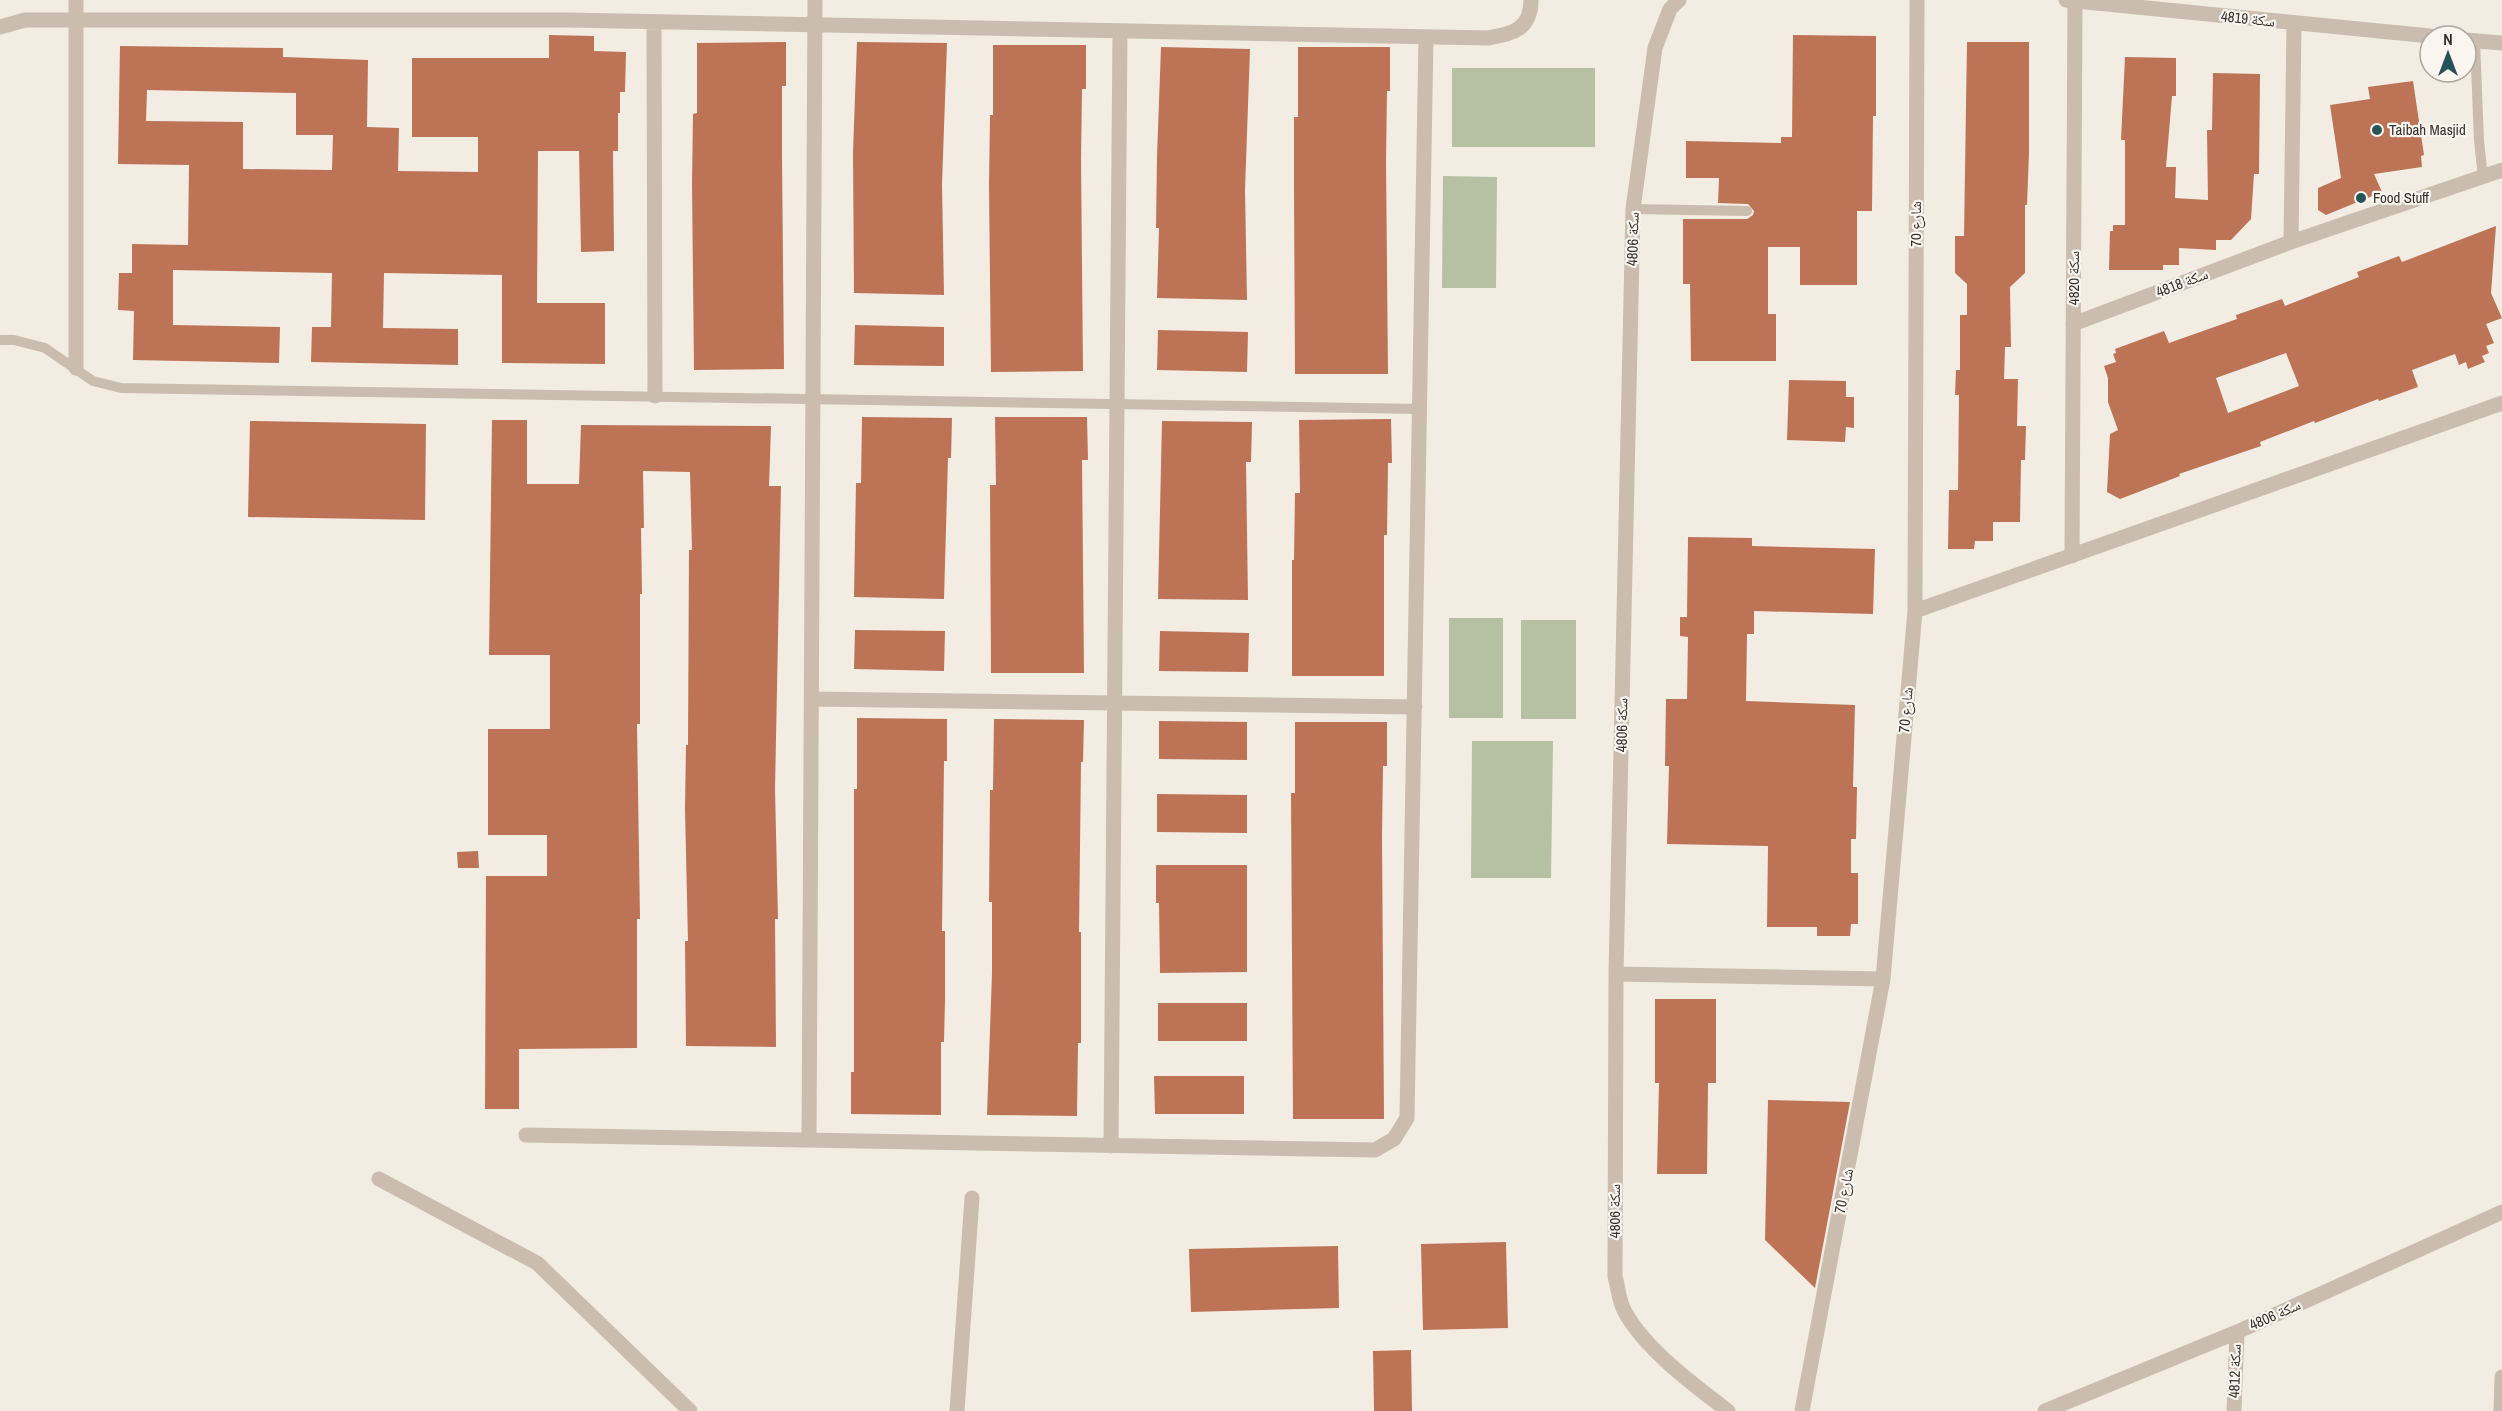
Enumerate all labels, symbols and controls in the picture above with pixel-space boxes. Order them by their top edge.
street label: سكة 4819 [2220,5,2276,32]
north arrow [2418,24,2478,84]
text: N [2443,28,2453,50]
place label: Taibah Masjid [2389,119,2466,140]
marker: Taibah Masjid [2370,123,2384,137]
place label: Food Stuff [2373,187,2429,208]
marker: Food Stuff [2354,191,2368,205]
street label: شارع 70 [1905,201,1926,247]
street label: سكة 4806 [1621,211,1644,267]
street label: سكة 4820 [2063,251,2084,305]
street label: سكة 4818 [2153,263,2211,302]
street label: شارع 70 [1893,686,1918,734]
street label: سكة 4806 [1611,698,1632,752]
street label: شارع 70 [1829,1166,1858,1215]
street label: سكة 4806 [1604,1184,1625,1238]
street label: سكة 4806 [2246,1294,2304,1335]
street label: سكة 4812 [2223,1343,2246,1399]

